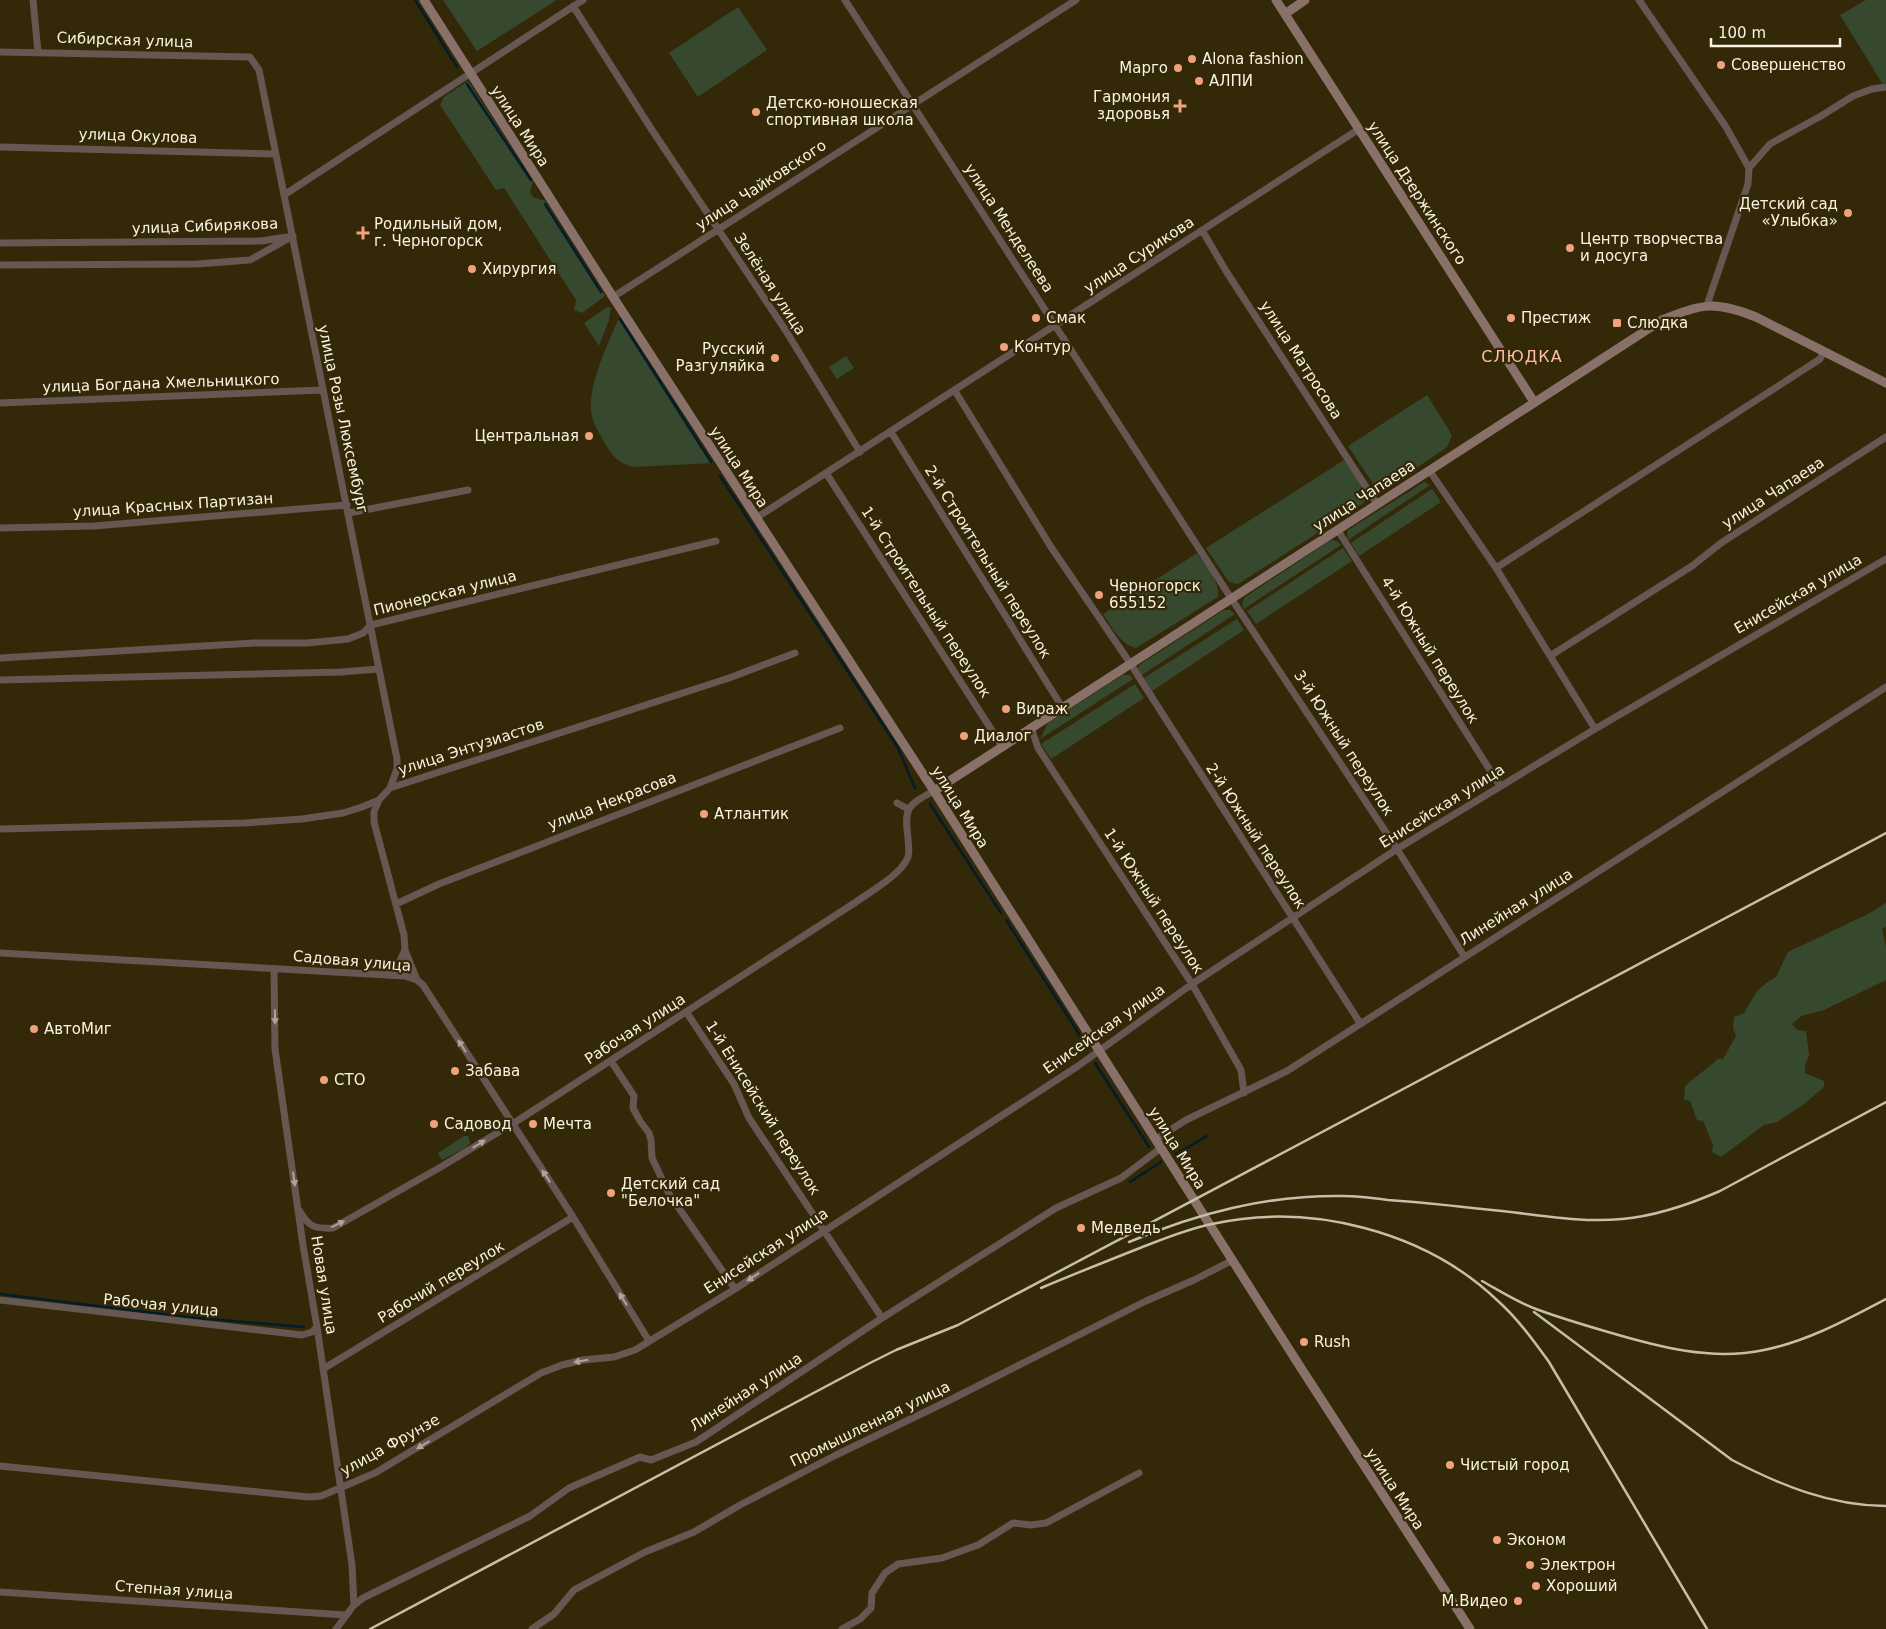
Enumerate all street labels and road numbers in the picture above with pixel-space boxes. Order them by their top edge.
street label: Сибирская улица [56,29,194,51]
street label: улица Мира [487,82,553,170]
street label: улица Дзержинского [1364,118,1470,268]
street label: улица Окулова [78,125,198,147]
street label: улица Чайковского [692,136,830,234]
street label: улица Менделеева [961,160,1057,296]
street label: улица Сурикова [1081,213,1197,297]
street label: улица Сибирякова [132,214,278,238]
street label: Зелёная улица [730,230,810,338]
street label: улица Матросова [1256,297,1346,423]
street label: улица Розы Люксембург [314,323,372,515]
street label: улица Богдана Хмельницкого [42,370,280,396]
street label: улица Мира [706,423,772,511]
street label: улица Чапаева [1719,453,1827,533]
street label: улица Чапаева [1310,456,1418,536]
street label: 2-й Строительный переулок [921,462,1055,662]
street label: улица Красных Партизан [72,489,274,521]
street label: 1-й Строительный переулок [857,503,995,701]
street label: Енисейская улица [1731,550,1865,638]
street label: Пионерская улица [372,567,518,619]
street label: 4-й Южный переулок [1377,573,1483,727]
street label: 3-й Южный переулок [1290,667,1398,819]
street label: улица Энтузиастов [396,715,546,779]
street label: 2-й Южный переулок [1202,760,1310,912]
street label: Енисейская улица [1376,760,1508,852]
street label: улица Мира [928,762,992,852]
street label: улица Некрасова [545,768,679,834]
street label: 1-й Южный переулок [1100,825,1208,977]
street label: Линейная улица [1456,865,1576,949]
street label: Садовая улица [292,947,412,975]
street label: Енисейская улица [1040,980,1168,1078]
street label: Рабочая улица [581,990,689,1068]
street label: 1-й Енисейский переулок [702,1018,824,1198]
street label: улица Мира [1145,1103,1209,1193]
street label: Енисейская улица [701,1204,831,1298]
street label: Новая улица [307,1234,341,1336]
street label: Рабочий переулок [375,1237,507,1327]
street label: Рабочая улица [102,1290,220,1320]
street label: Линейная улица [686,1349,806,1435]
street label: Промышленная улица [787,1377,953,1471]
street label: улица Фрунзе [337,1410,443,1480]
street label: улица Мира [1362,1445,1428,1533]
street label: Степная улица [114,1577,234,1603]

